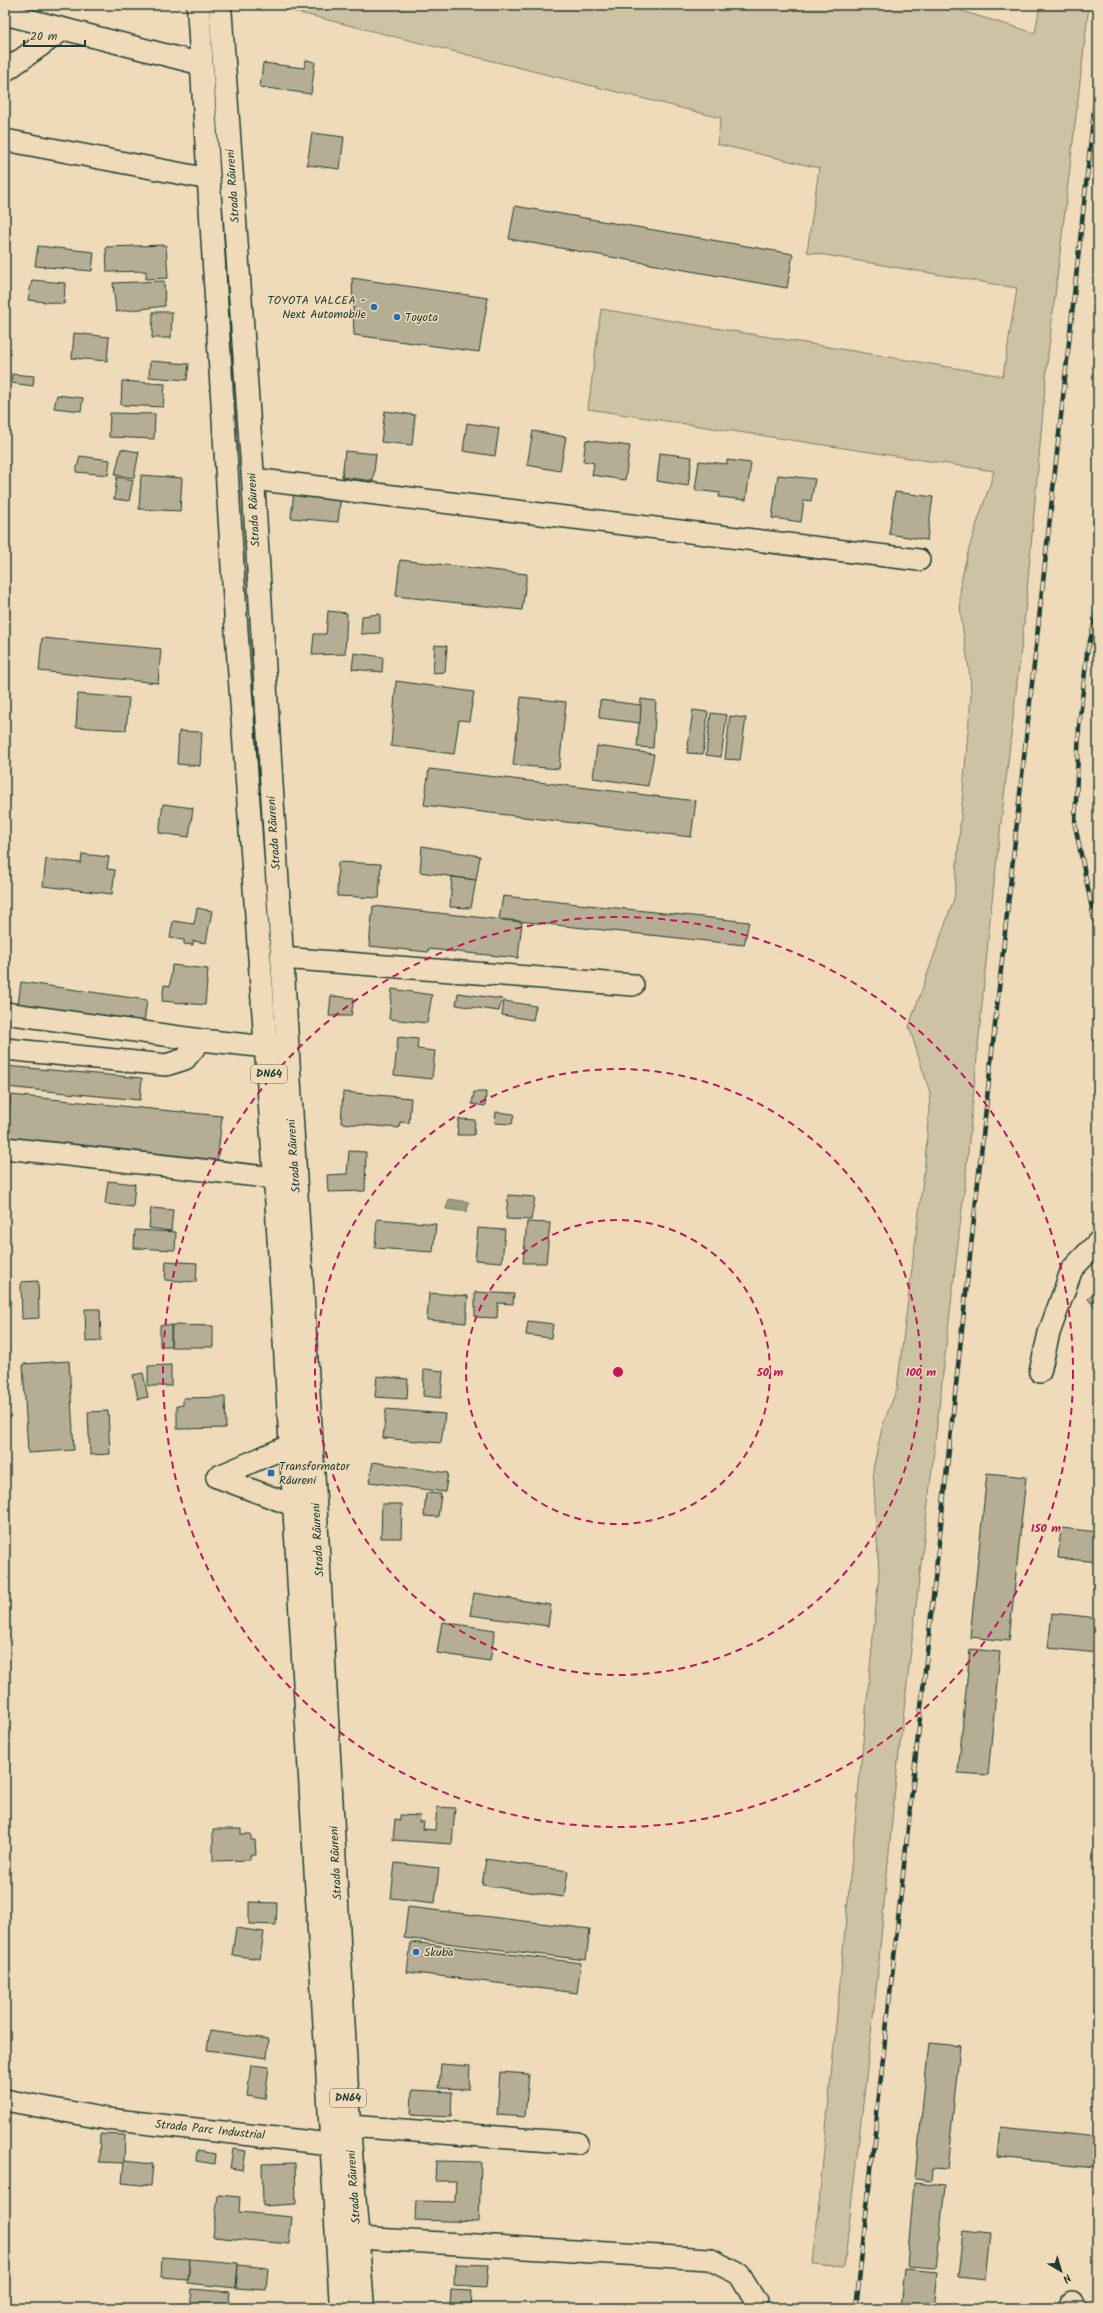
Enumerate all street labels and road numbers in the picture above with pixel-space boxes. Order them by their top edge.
street label: Strada Râureni [221,147,245,224]
street label: Strada Râureni [243,471,265,548]
street label: Strada Râureni [262,794,286,871]
road number: DN64 [251,1065,287,1083]
street label: Strada Râureni [282,1117,306,1194]
street label: Strada Râureni [307,1501,329,1578]
street label: Strada Râureni [325,1824,347,1901]
road number: DN64 [330,2089,366,2107]
street label: Strada Parc Industrial [154,2115,266,2145]
street label: Strada Râureni [342,2148,366,2225]

